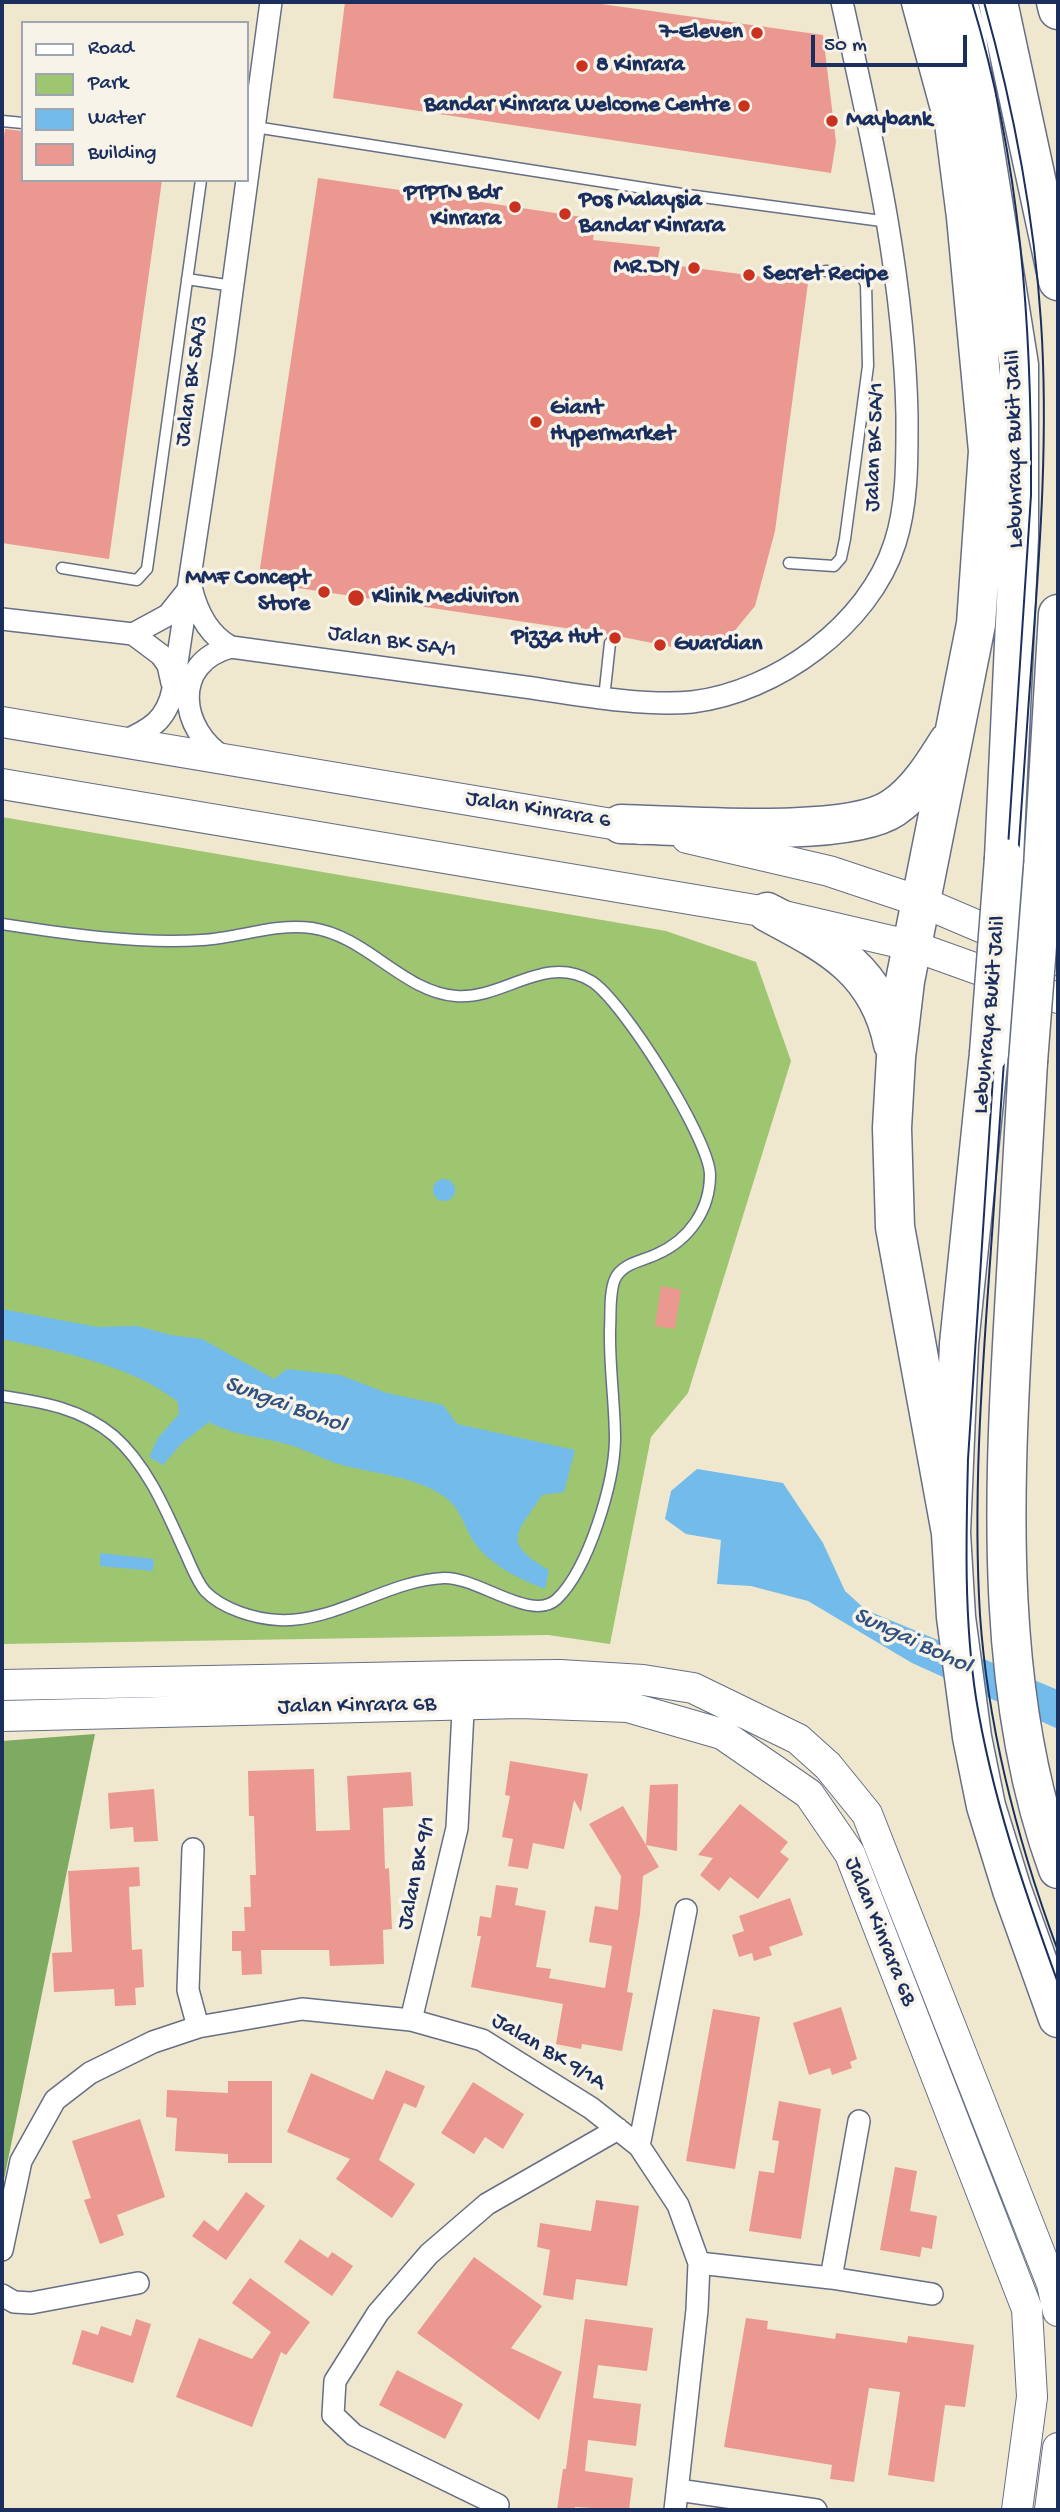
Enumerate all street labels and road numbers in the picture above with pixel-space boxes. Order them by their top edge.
street label: Jalan BK 5A/3 [170,314,216,448]
street label: Lebuhraya Bukit Jalil [1000,349,1032,549]
street label: Jalan BK 5A/1 [860,382,892,512]
street label: Jalan BK 5A/1 [326,620,458,666]
street label: Jalan Kinrara 6 [463,786,613,836]
street label: Lebuhraya Bukit Jalil [969,915,1013,1115]
street label: Jalan Kinrara 6B [278,1692,436,1722]
street label: Jalan BK 9/1 [393,1814,443,1932]
street label: Jalan Kinrara 6B [837,1853,921,2011]
street label: Jalan BK 9/1A [486,2008,610,2098]

